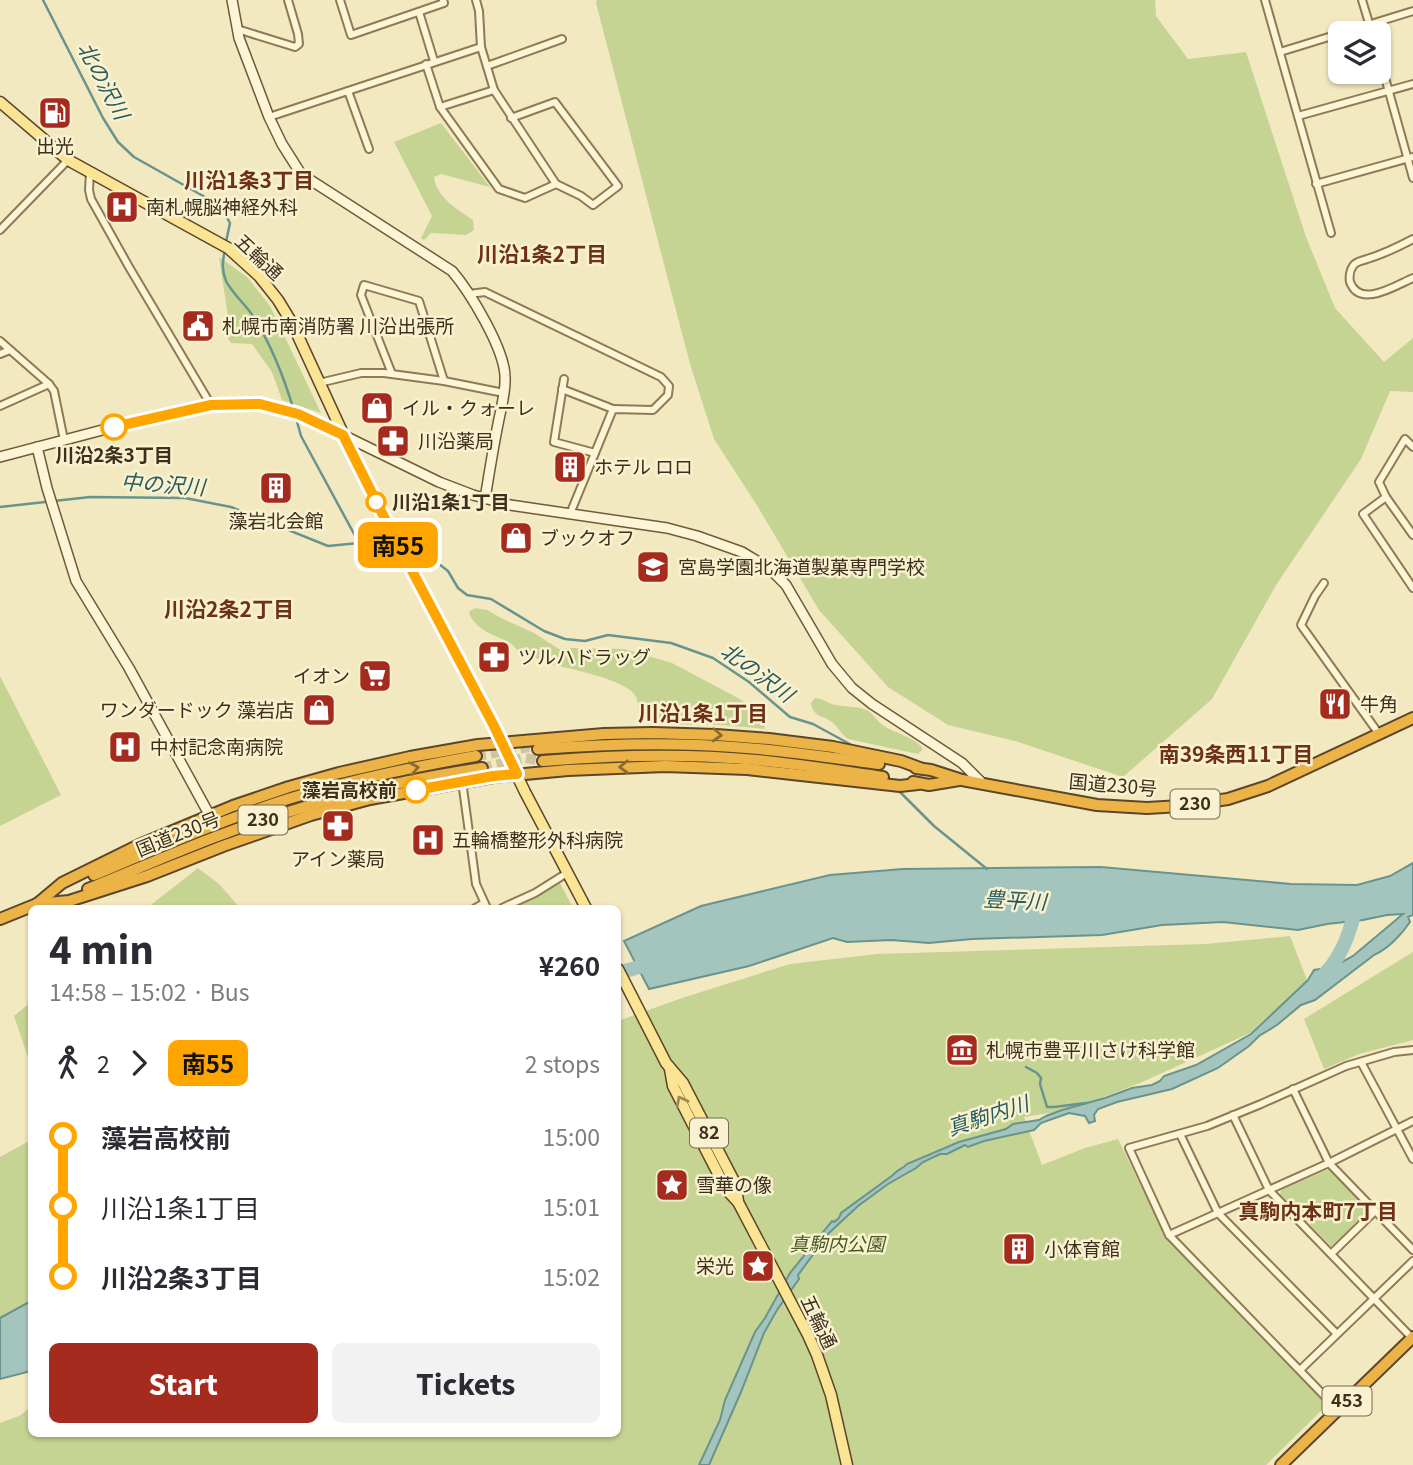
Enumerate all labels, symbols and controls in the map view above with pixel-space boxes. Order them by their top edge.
map controls [1328,21,1391,84]
button: layers [1328,21,1391,84]
water label: 北の沢川 [72,36,139,126]
fuel station icon: 出光 [36,94,74,132]
place label: 出光 [36,131,74,158]
district label: 川沿1条3丁目 [184,164,314,194]
hospital icon: 南札幌脳神経外科 [103,188,141,226]
place label: 南札幌脳神経外科 [146,192,298,219]
street label: 五輪通 [230,227,290,285]
district label: 川沿1条2丁目 [477,238,607,268]
public building icon: 札幌市南消防署 川沿出張所 [179,307,217,345]
place label: 札幌市南消防署 川沿出張所 [222,311,454,338]
shop icon: イル・クォーレ [358,389,396,427]
place label: イル・クォーレ [402,393,535,420]
marker: 川沿2条3丁目 [101,414,127,440]
pharmacy icon: 川沿薬局 [374,422,412,460]
place label: 川沿薬局 [418,426,494,453]
place label: 川沿2条3丁目 [55,440,173,467]
building icon: ホテル ロロ [551,448,589,486]
place label: ホテル ロロ [594,452,693,479]
water label: 中の沢川 [120,465,208,501]
building icon: 藻岩北会館 [257,469,295,507]
place label: 川沿1条1丁目 [392,487,509,514]
marker: 川沿1条1丁目 [366,492,386,512]
place label: 藻岩北会館 [228,506,324,533]
shop icon: ブックオフ [497,519,535,557]
line badge: 南55 [358,522,438,568]
place label: ブックオフ [540,523,635,550]
text: 南55 [372,527,424,562]
school or university icon: 宮島学園北海道製菓専門学校 [634,548,672,586]
place label: 宮島学園北海道製菓専門学校 [678,552,925,579]
district label: 川沿2条2丁目 [164,593,294,623]
water label: 北の沢川 [715,635,803,709]
pharmacy icon: ツルハドラッグ [475,638,513,676]
place label: ツルハドラッグ [518,642,651,669]
supermarket icon: イオン [356,657,394,695]
place label: イオン [293,661,350,688]
restaurant icon: 牛角 [1316,685,1354,723]
place label: 牛角 [1360,689,1398,716]
shop icon: ワンダードック 藻岩店 [300,691,338,729]
place label: ワンダードック 藻岩店 [100,695,294,722]
district label: 川沿1条1丁目 [638,697,768,727]
one-way arrow [711,727,722,742]
hospital icon: 中村記念南病院 [106,728,144,766]
place label: 中村記念南病院 [150,732,283,759]
district label: 南39条西11丁目 [1159,738,1313,768]
one-way arrow [618,759,628,775]
one-way arrow [408,761,420,776]
street label: 国道230号 [1068,766,1158,801]
place label: 藻岩高校前 [302,775,397,802]
marker: 藻岩高校前 [403,777,429,803]
road number: 230 [1170,790,1220,818]
street label: 国道230号 [131,803,224,862]
road number: 230 [238,806,288,834]
pharmacy icon: アイン薬局 [319,807,357,845]
hospital icon: 五輪橋整形外科病院 [409,821,447,859]
place label: 五輪橋整形外科病院 [452,825,623,852]
place label: アイン薬局 [291,844,385,871]
water label: 豊平川 [983,882,1049,916]
text: 4 min [49,920,154,975]
text: ¥260 [539,946,600,983]
text: 14:58 – 15:02 · Bus [49,974,250,1008]
museum icon: 札幌市豊平川さけ科学館 [943,1031,981,1069]
place label: 札幌市豊平川さけ科学館 [986,1035,1195,1062]
icon: walk [49,1044,87,1082]
icon: forward [120,1044,158,1082]
text: 南55 [182,1045,234,1080]
text: 2 [97,1046,110,1080]
text: 2 stops [525,1046,600,1080]
water label: 真駒内川 [943,1086,1034,1141]
one-way arrow [675,1096,689,1108]
text: 藻岩高校前 [101,1118,231,1155]
road number: 82 [690,1118,728,1148]
text: 15:00 [543,1119,600,1153]
place icon: 雪華の像 [653,1166,691,1204]
place label: 雪華の像 [696,1170,772,1197]
text: 川沿1条1丁目 [101,1188,260,1225]
text: 15:01 [543,1189,600,1223]
district label: 真駒内本町7丁目 [1238,1195,1398,1225]
park label: 真駒内公園 [789,1229,887,1256]
building icon: 小体育館 [1000,1230,1038,1268]
place label: 小体育館 [1044,1234,1120,1261]
place icon: 栄光 [739,1247,777,1285]
place label: 栄光 [696,1251,734,1278]
text: 川沿2条3丁目 [101,1258,262,1295]
text: 15:02 [543,1259,600,1293]
street label: 五輪通 [796,1290,845,1353]
button: Start [49,1343,318,1423]
button: Tickets [332,1343,600,1423]
road number: 453 [1322,1386,1372,1416]

